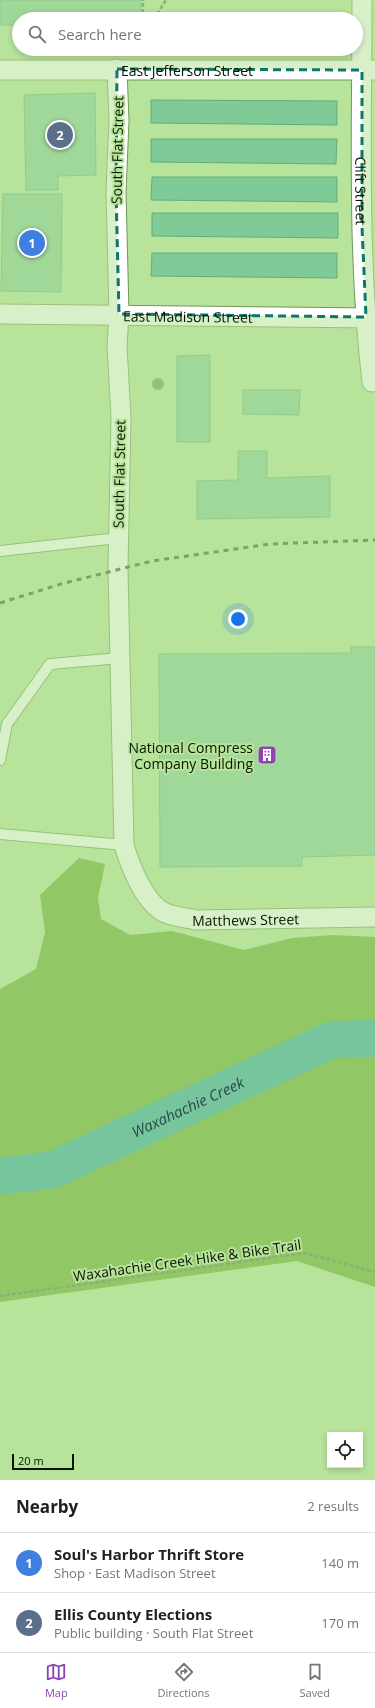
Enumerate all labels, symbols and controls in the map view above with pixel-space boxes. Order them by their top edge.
search box [12,12,363,56]
icon: search [26,23,48,45]
text: Search here [58,24,142,44]
street label: East Jefferson Street [121,61,253,80]
street label: South Flat Street [107,96,127,204]
pin: 2 [47,120,73,150]
street label: Clift Street [352,157,371,225]
pin: 1 [19,228,45,258]
street label: East Madison Street [123,306,253,326]
street label: South Flat Street [109,420,129,528]
your location [228,609,248,629]
place label: National Compress Company Building [129,738,253,773]
building icon: National Compress Company Building [256,744,278,766]
street label: Matthews Street [192,909,299,930]
water label: Waxahachie Creek [128,1072,248,1142]
street label: Waxahachie Creek Hike & Bike Trail [72,1235,302,1285]
map controls [327,1432,363,1468]
button: locate [327,1432,363,1468]
scale bar [12,1452,74,1471]
text: 20 m [18,1453,44,1468]
text: Nearby [16,1495,78,1518]
text: 2 results [307,1497,359,1515]
text: Soul's Harbor Thrift Store [54,1544,244,1564]
text: 1 [25,1554,33,1572]
text: 140 m [321,1554,359,1572]
text: Shop · East Madison Street [54,1564,216,1582]
text: Ellis County Elections [54,1604,212,1624]
text: 2 [25,1614,33,1632]
text: 170 m [321,1614,359,1632]
text: Public building · South Flat Street [54,1624,253,1642]
tab: Map [45,1661,68,1700]
tab: Directions [158,1661,210,1700]
tab: Saved [299,1661,330,1700]

